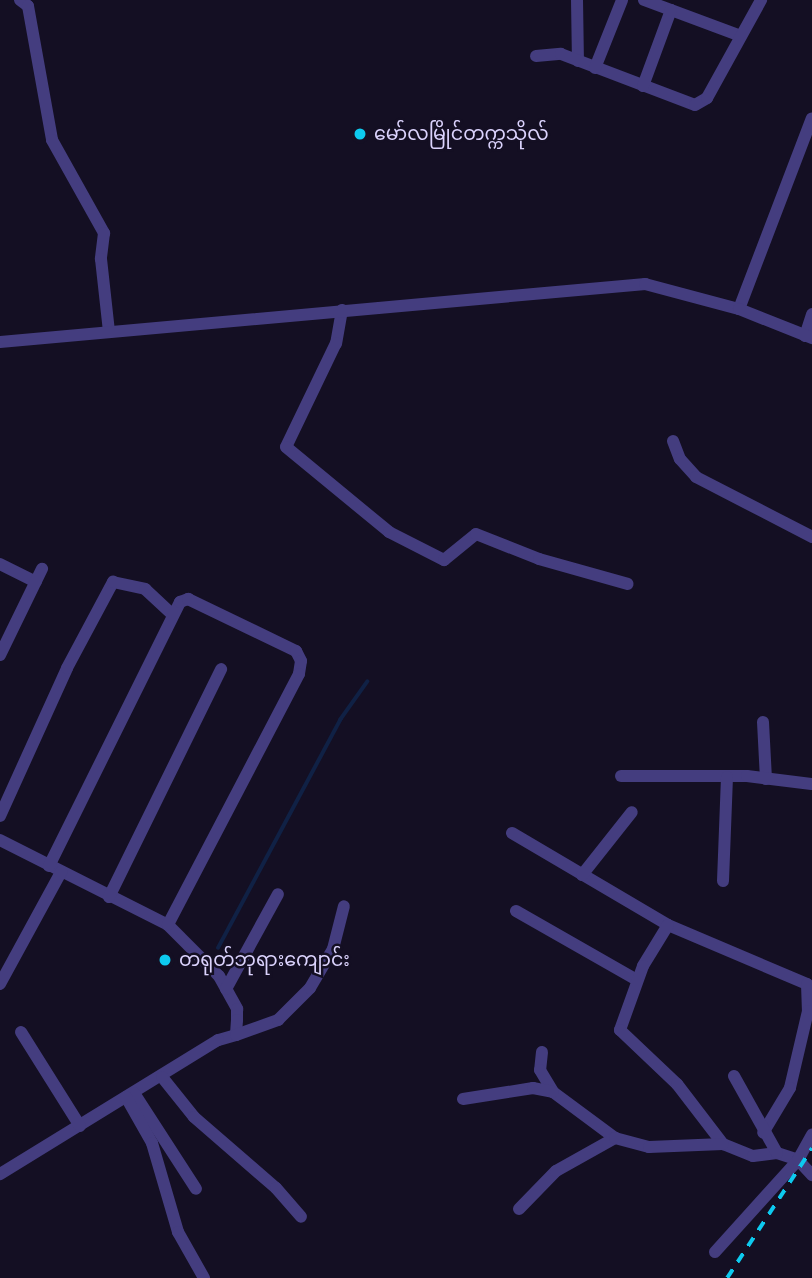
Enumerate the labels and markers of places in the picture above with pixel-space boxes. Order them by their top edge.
place label: မော်လမြိုင်တက္ကသိုလ် [374,123,549,145]
marker: မော်လမြိုင်တက္ကသိုလ် [352,126,368,142]
place label: တရုတ်ဘုရားကျောင်း [179,949,350,971]
marker: တရုတ်ဘုရားကျောင်း [157,952,173,968]

